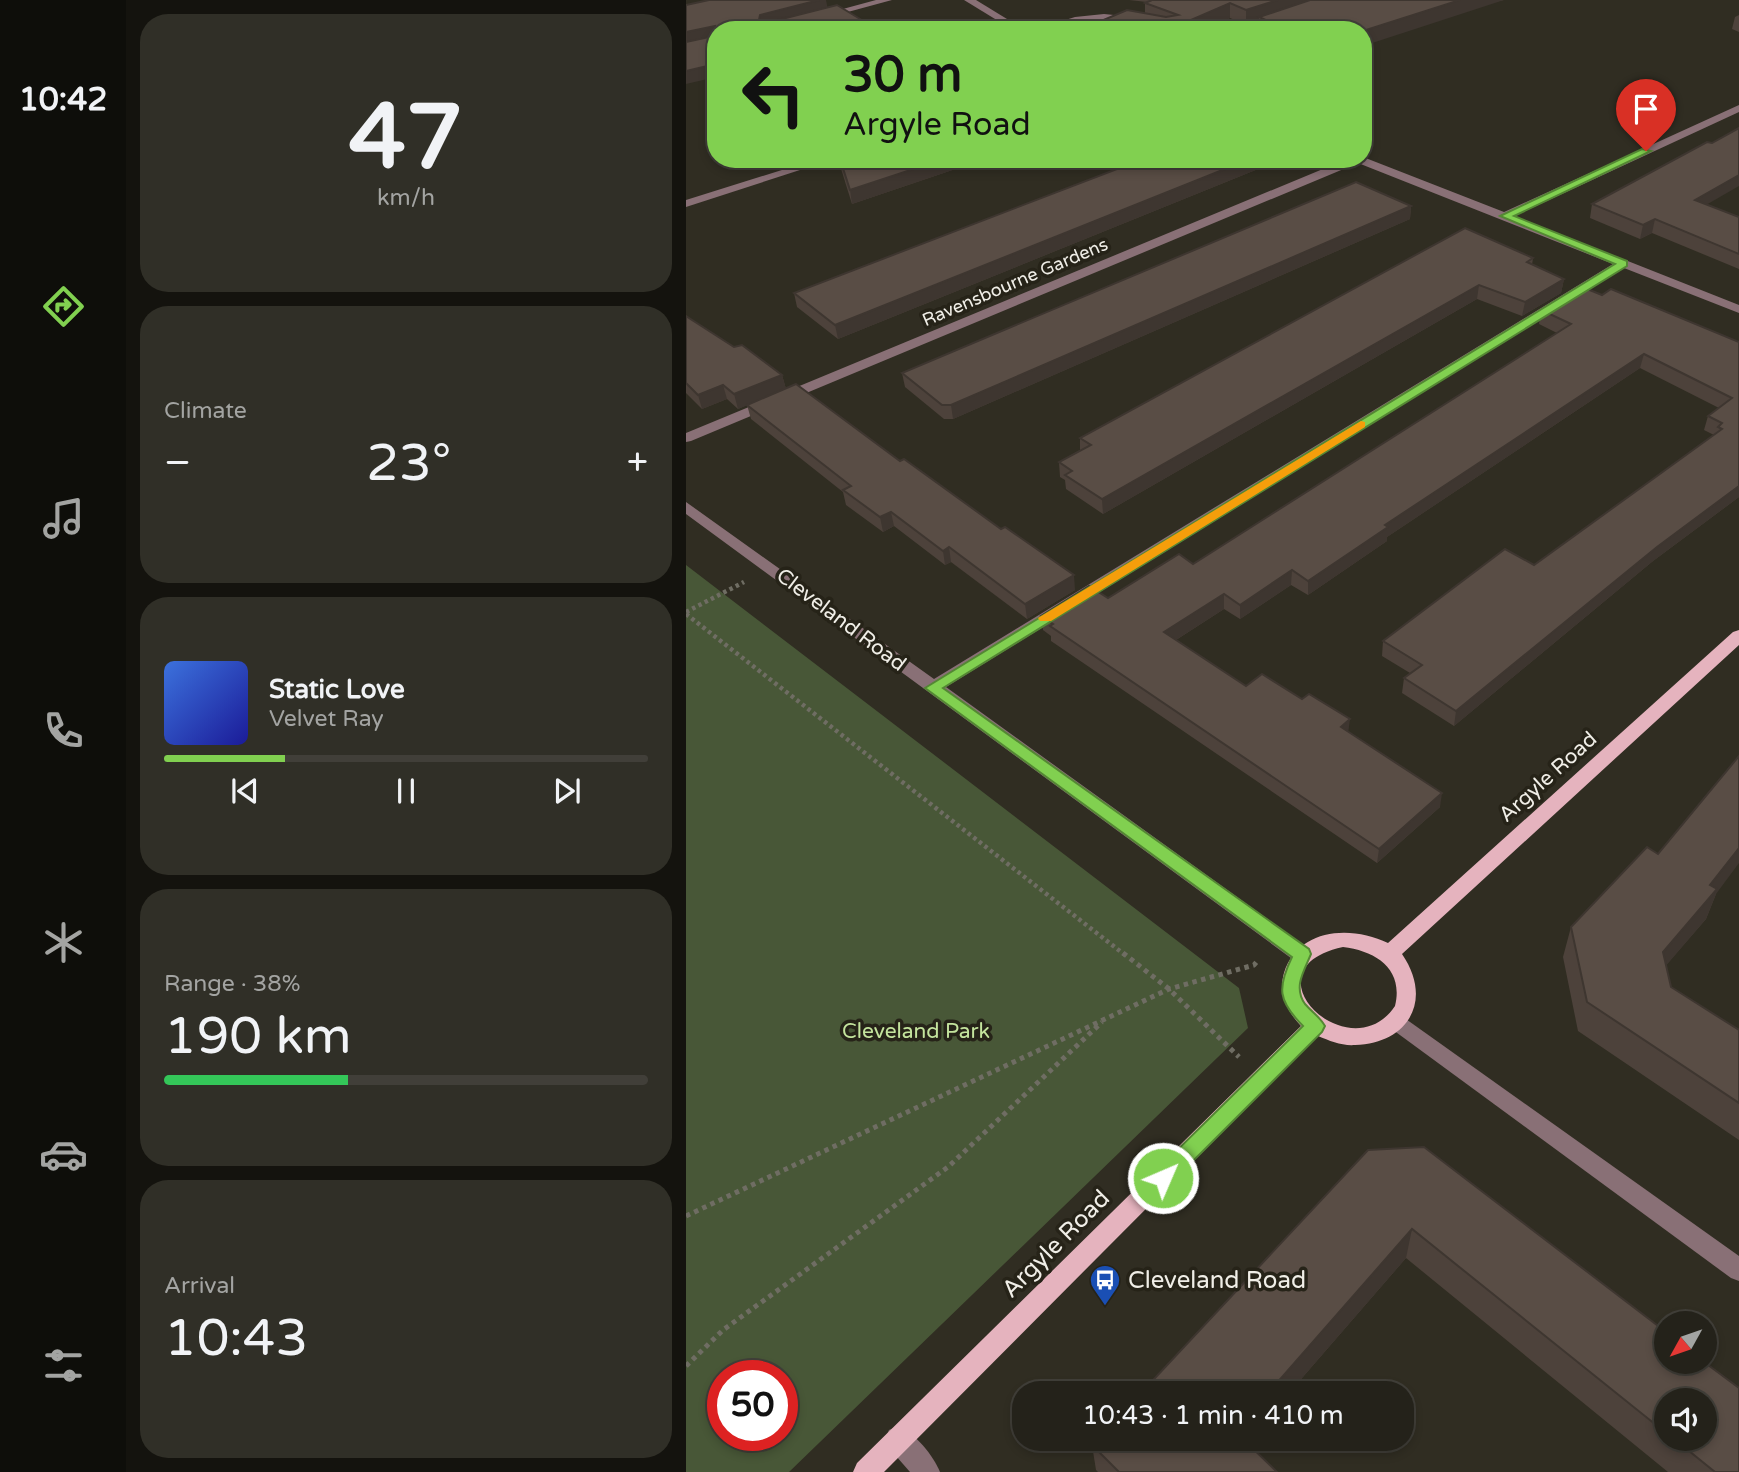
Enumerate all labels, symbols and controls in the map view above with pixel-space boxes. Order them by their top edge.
text: 30 m [843,46,962,105]
icon: left [728,49,819,140]
pin [1616,79,1676,151]
text: 10:42 [19,81,107,119]
text: 47 [349,83,463,193]
icon: arrive [1627,90,1665,128]
text: Argyle Road [843,106,1031,144]
text: km/h [377,184,435,212]
street label: Ravensbourne Gardens [919,233,1111,331]
icon: directions [39,282,88,331]
text: Climate [164,397,247,425]
text: 23° [366,432,451,495]
text: − [164,440,191,486]
text: + [627,440,648,486]
icon: music [39,494,88,543]
street label: Cleveland Road [771,563,911,677]
text: Static Love [269,674,405,705]
text: Velvet Ray [269,705,384,733]
icon: phone [39,706,88,755]
street label: Argyle Road [1494,727,1602,827]
icon: previous [226,772,264,810]
icon: pause [387,772,425,810]
icon: next [548,772,586,810]
icon: climate [39,918,88,967]
text: Range · 38% [164,970,300,998]
text: 190 km [164,1005,352,1068]
park label: Cleveland Park [842,1019,990,1044]
icon: car [39,1130,88,1179]
position arrow [1126,1141,1200,1215]
street label: Argyle Road [996,1184,1116,1304]
bus stop icon: Cleveland Road [1088,1263,1122,1307]
place label: Cleveland Road [1128,1266,1306,1295]
text: Arrival [164,1272,235,1300]
text: 10:43 [164,1307,308,1370]
north arrow [1654,1311,1717,1374]
map controls [1654,1311,1717,1451]
icon: filters [39,1341,88,1390]
speed limit sign: 50 [707,1360,798,1451]
button: sound [1654,1388,1717,1451]
text: 10:43 · 1 min · 410 m [1082,1400,1344,1431]

